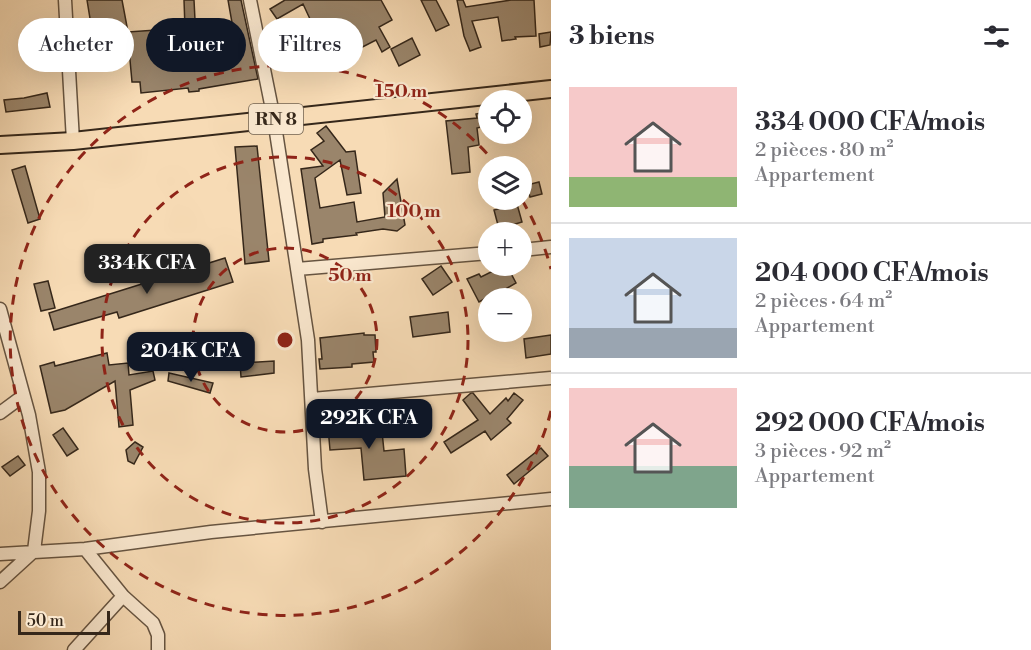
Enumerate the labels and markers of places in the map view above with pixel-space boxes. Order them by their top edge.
pin: 334K CFA [85,244,209,295]
centre of rings [275,330,295,350]
pin: 204K CFA [129,332,253,383]
pin: 292K CFA [307,399,431,450]

